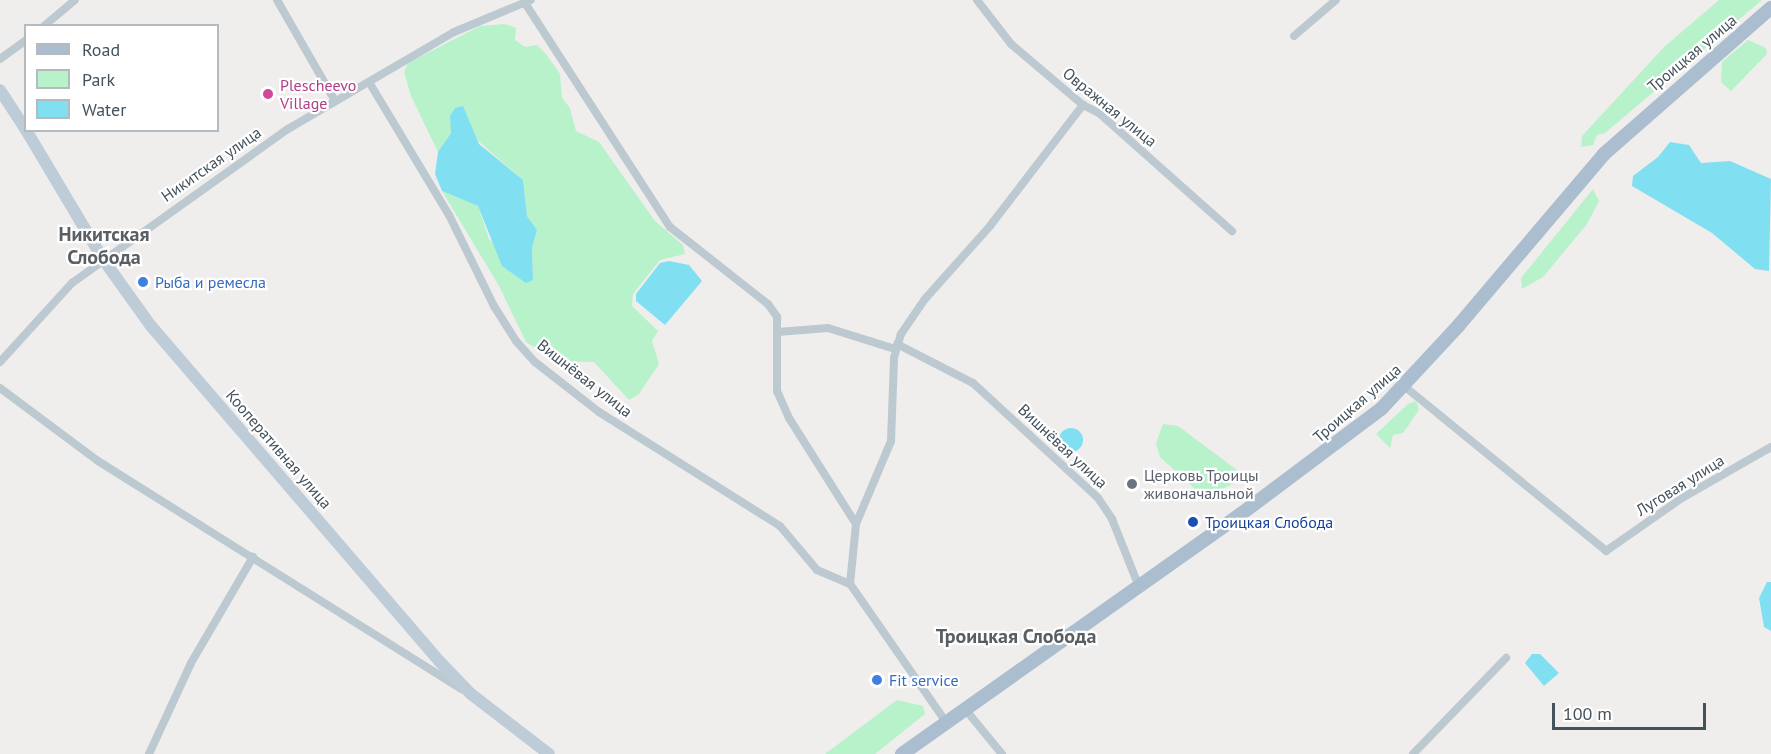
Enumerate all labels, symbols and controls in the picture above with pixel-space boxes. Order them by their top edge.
street label: Троицкая улица [1644,10,1740,96]
legend [24,24,219,132]
text: Road [82,38,120,61]
street label: Овражная улица [1059,63,1161,151]
text: Park [82,68,115,91]
place label: Plescheevo Village [280,75,356,113]
marker: Plescheevo Village [261,87,275,101]
text: Water [82,98,126,121]
street label: Никитская улица [157,122,265,206]
district label: Никитская Слобода [58,222,150,269]
place label: Рыба и ремесла [155,272,266,292]
marker: Рыба и ремесла [136,275,150,289]
street label: Вишнёвая улица [534,335,636,421]
street label: Троицкая улица [1309,360,1405,446]
street label: Кооперативная улица [222,386,336,512]
street label: Вишнёвая улица [1014,400,1112,492]
street label: Луговая улица [1632,450,1728,520]
place label: Церковь Троицы живоначальной [1144,465,1260,503]
marker: Церковь Троицы живоначальной [1125,477,1139,491]
place label: Троицкая Слобода [1205,512,1333,532]
marker: Троицкая Слобода [1186,515,1200,529]
district label: Троицкая Слобода [936,624,1096,648]
place label: Fit service [889,670,959,690]
marker: Fit service [870,673,884,687]
scale bar [1555,691,1710,729]
text: 100 m [1563,702,1612,725]

